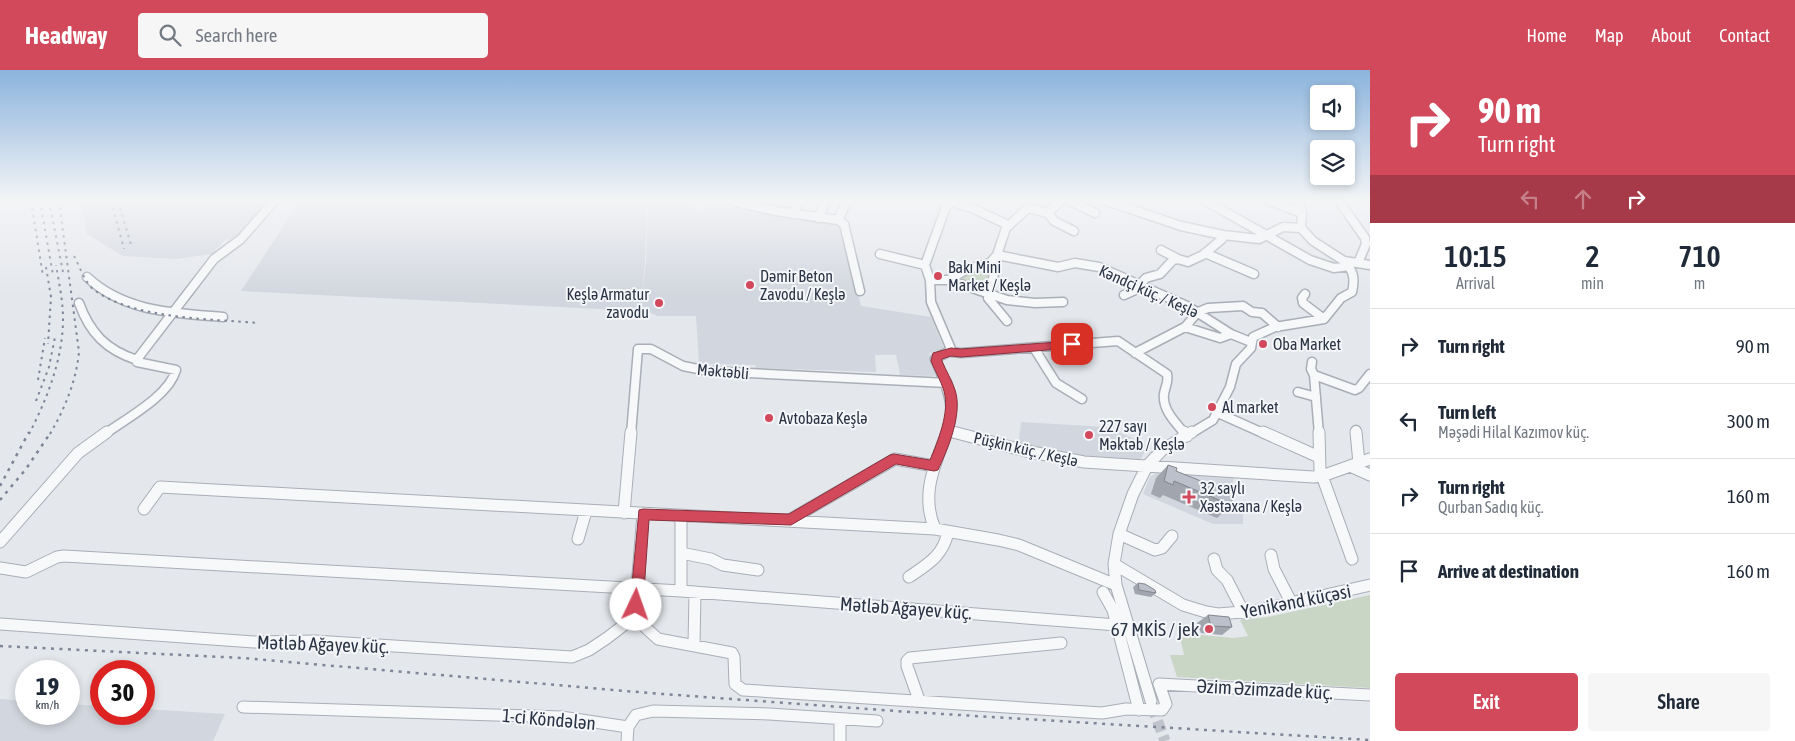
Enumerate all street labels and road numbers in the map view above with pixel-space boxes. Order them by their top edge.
street label: Kəndçi küç. / Keşlə [1096,261,1202,322]
street label: Məktəbli [696,360,750,382]
street label: Püşkin küç. / Keşlə [972,428,1080,471]
street label: Yenikənd küçəsi [1239,580,1353,622]
street label: Mətləb Ağayev küç. [839,592,973,624]
street label: Mətləb Ağayev küç. [257,631,389,657]
street label: Əzim Əzimzade küç. [1197,674,1333,704]
street label: 1-ci Köndələn [501,704,597,734]

